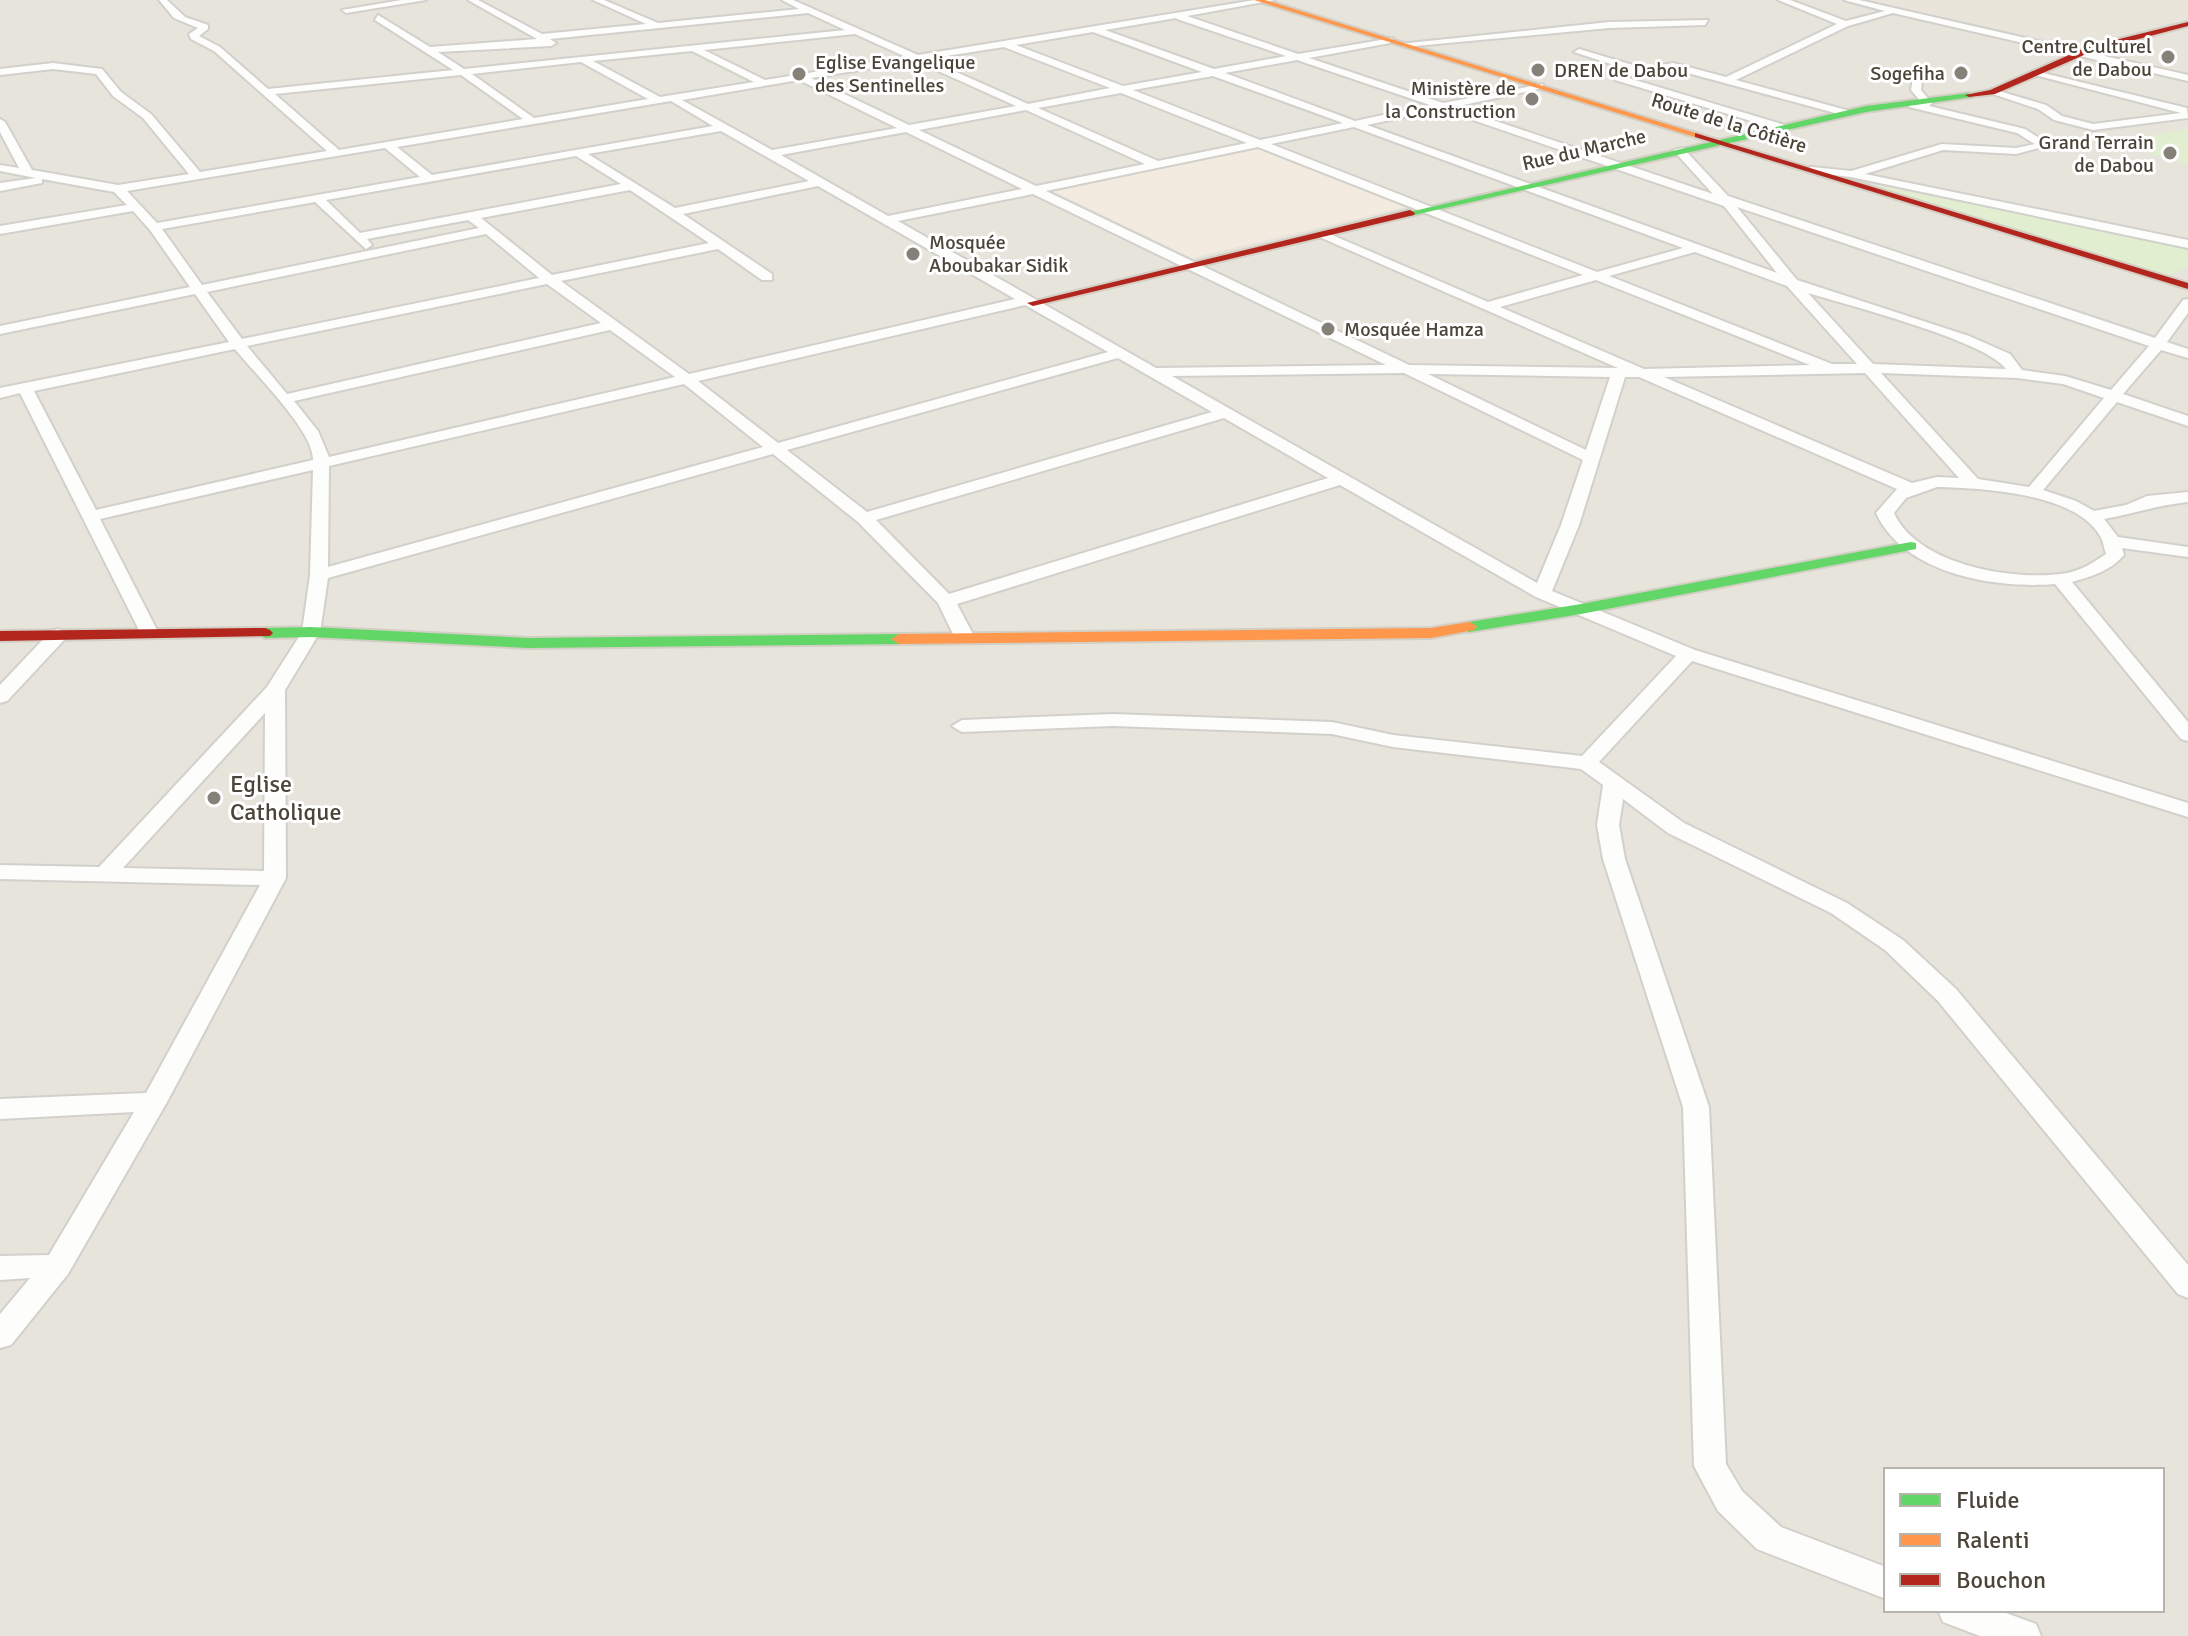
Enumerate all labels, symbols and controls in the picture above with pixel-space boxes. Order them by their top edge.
place label: Centre Culturel de Dabou [2022,34,2152,82]
marker: Centre Culturel de Dabou [2159,48,2177,66]
place label: Eglise Evangelique des Sentinelles [815,50,975,98]
place label: DREN de Dabou [1554,58,1688,83]
marker: DREN de Dabou [1529,61,1547,79]
place label: Sogefiha [1870,61,1945,86]
marker: Sogefiha [1952,64,1970,82]
marker: Eglise Evangelique des Sentinelles [790,65,808,83]
place label: Ministère de la Construction [1385,76,1516,124]
street label: Route de la Côtière [1648,87,1810,159]
marker: Ministère de la Construction [1523,90,1541,108]
street label: Rue du Marche [1520,124,1648,176]
place label: Grand Terrain de Dabou [2039,130,2154,178]
marker: Grand Terrain de Dabou [2161,144,2179,162]
place label: Mosquée Aboubakar Sidik [929,230,1068,278]
marker: Mosquée Aboubakar Sidik [904,245,922,263]
place label: Mosquée Hamza [1344,317,1484,342]
marker: Mosquée Hamza [1319,320,1337,338]
place label: Eglise Catholique [230,769,341,827]
marker: Eglise Catholique [205,789,223,807]
legend [1884,1468,2164,1612]
text: Fluide [1956,1485,2020,1515]
text: Ralenti [1956,1525,2029,1555]
text: Bouchon [1956,1565,2046,1595]

